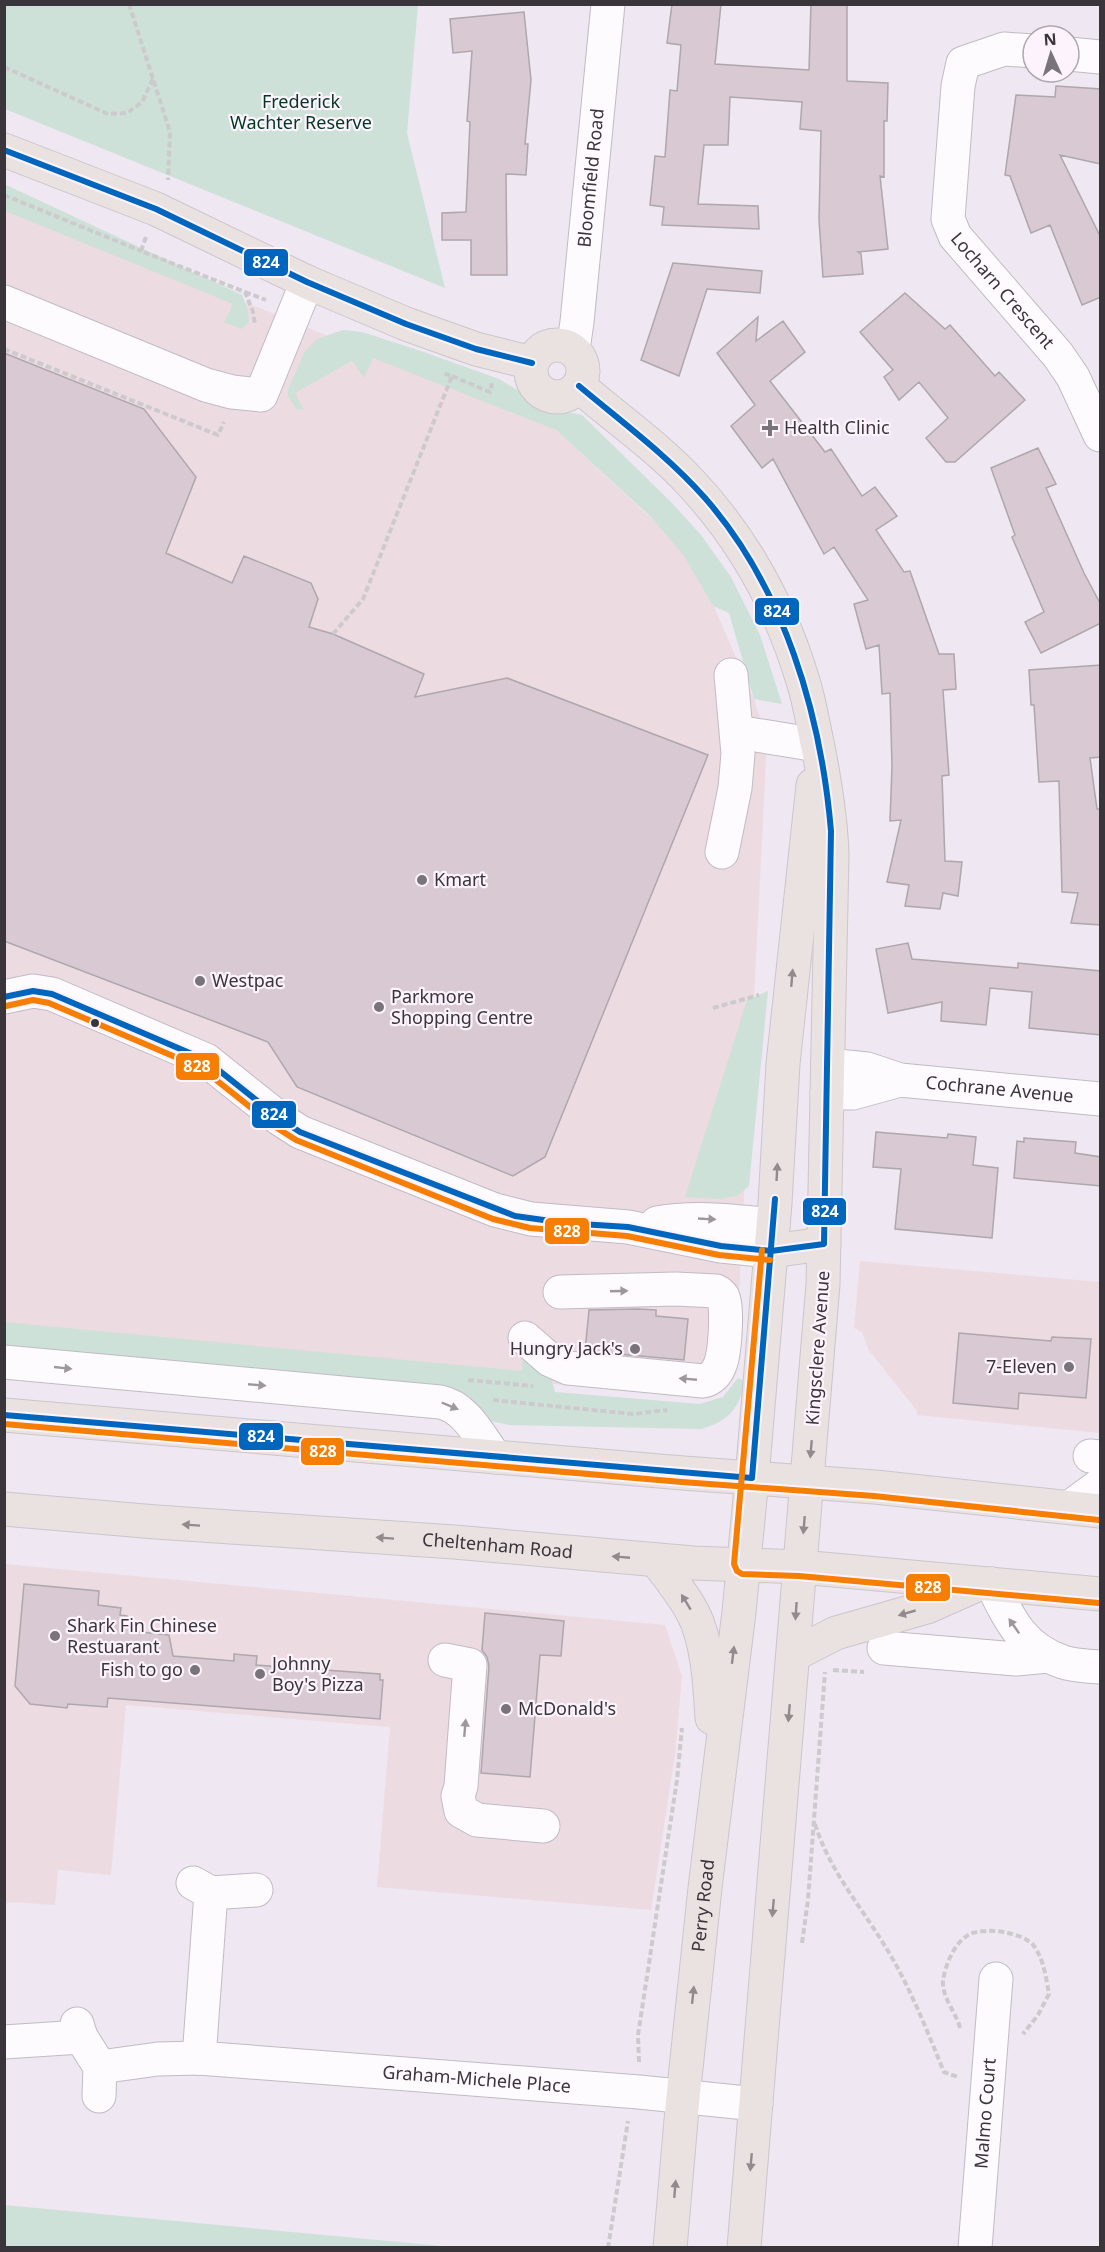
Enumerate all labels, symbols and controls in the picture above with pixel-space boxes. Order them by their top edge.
north arrow [1021,24,1081,84]
text: N [1043,28,1057,50]
park label: Frederick Wachter Reserve [230,89,372,134]
street label: Bloomfield Road [571,107,609,249]
street label: Locharn Crescent [946,227,1061,354]
line badge: 824 [243,248,289,277]
text: 824 [252,251,280,273]
place label: Health Clinic [784,415,890,439]
marker: Health Clinic [761,419,779,437]
line badge: 824 [754,597,800,626]
text: 824 [763,600,791,622]
place label: Kmart [434,867,487,891]
marker: Kmart [415,873,429,887]
place label: Westpac [212,968,284,992]
one-way arrow [787,968,797,987]
marker: Westpac [193,974,207,988]
place label: Parkmore Shopping Centre [391,984,533,1029]
marker: Parkmore Shopping Centre [372,1000,386,1014]
unlabelled marker [89,1017,101,1029]
line badge: 828 [175,1052,220,1081]
text: 828 [183,1055,211,1077]
street label: Cochrane Avenue [925,1069,1075,1107]
line badge: 824 [251,1100,297,1129]
text: 824 [260,1103,288,1125]
one-way arrow [772,1162,781,1181]
line badge: 824 [802,1197,847,1226]
text: 824 [811,1200,839,1222]
one-way arrow [697,1214,716,1223]
line badge: 828 [544,1217,590,1245]
text: 828 [553,1220,581,1242]
street label: Kingsclere Avenue [800,1270,834,1426]
one-way arrow [609,1286,628,1295]
place label: Hungry Jack's [510,1336,623,1360]
marker: Hungry Jack's [628,1342,642,1356]
place label: 7-Eleven [986,1354,1057,1378]
marker: 7-Eleven [1062,1360,1076,1374]
one-way arrow [53,1363,72,1373]
one-way arrow [678,1374,697,1384]
one-way arrow [247,1380,266,1390]
one-way arrow [442,1401,460,1411]
line badge: 824 [238,1422,284,1451]
text: 824 [247,1425,275,1447]
line badge: 828 [300,1437,345,1466]
one-way arrow [806,1439,816,1458]
text: 828 [309,1440,337,1462]
one-way arrow [799,1516,809,1535]
one-way arrow [181,1520,200,1529]
street label: Cheltenham Road [422,1527,574,1563]
one-way arrow [376,1533,395,1542]
one-way arrow [612,1552,631,1562]
line badge: 828 [905,1573,951,1602]
text: 828 [914,1576,942,1598]
one-way arrow [681,1594,692,1610]
one-way arrow [792,1601,801,1620]
one-way arrow [898,1609,916,1618]
place label: Shark Fin Chinese Restuarant [67,1613,217,1658]
one-way arrow [1008,1618,1020,1634]
marker: Shark Fin Chinese Restuarant [48,1629,62,1643]
one-way arrow [729,1646,738,1665]
place label: Johnny Boy's Pizza [270,1651,364,1696]
place label: Fish to go [101,1657,183,1681]
marker: Fish to go [188,1663,202,1677]
marker: Johnny Boy's Pizza [253,1667,267,1681]
place label: McDonald's [518,1696,616,1720]
marker: McDonald's [499,1702,513,1716]
one-way arrow [784,1704,793,1723]
one-way arrow [460,1718,470,1737]
street label: Perry Road [685,1858,719,1953]
one-way arrow [768,1898,777,1917]
one-way arrow [688,1986,698,2005]
street label: Malmo Court [968,2057,1001,2170]
street label: Graham-Michele Place [382,2059,572,2098]
one-way arrow [746,2153,756,2172]
one-way arrow [670,2180,680,2199]

